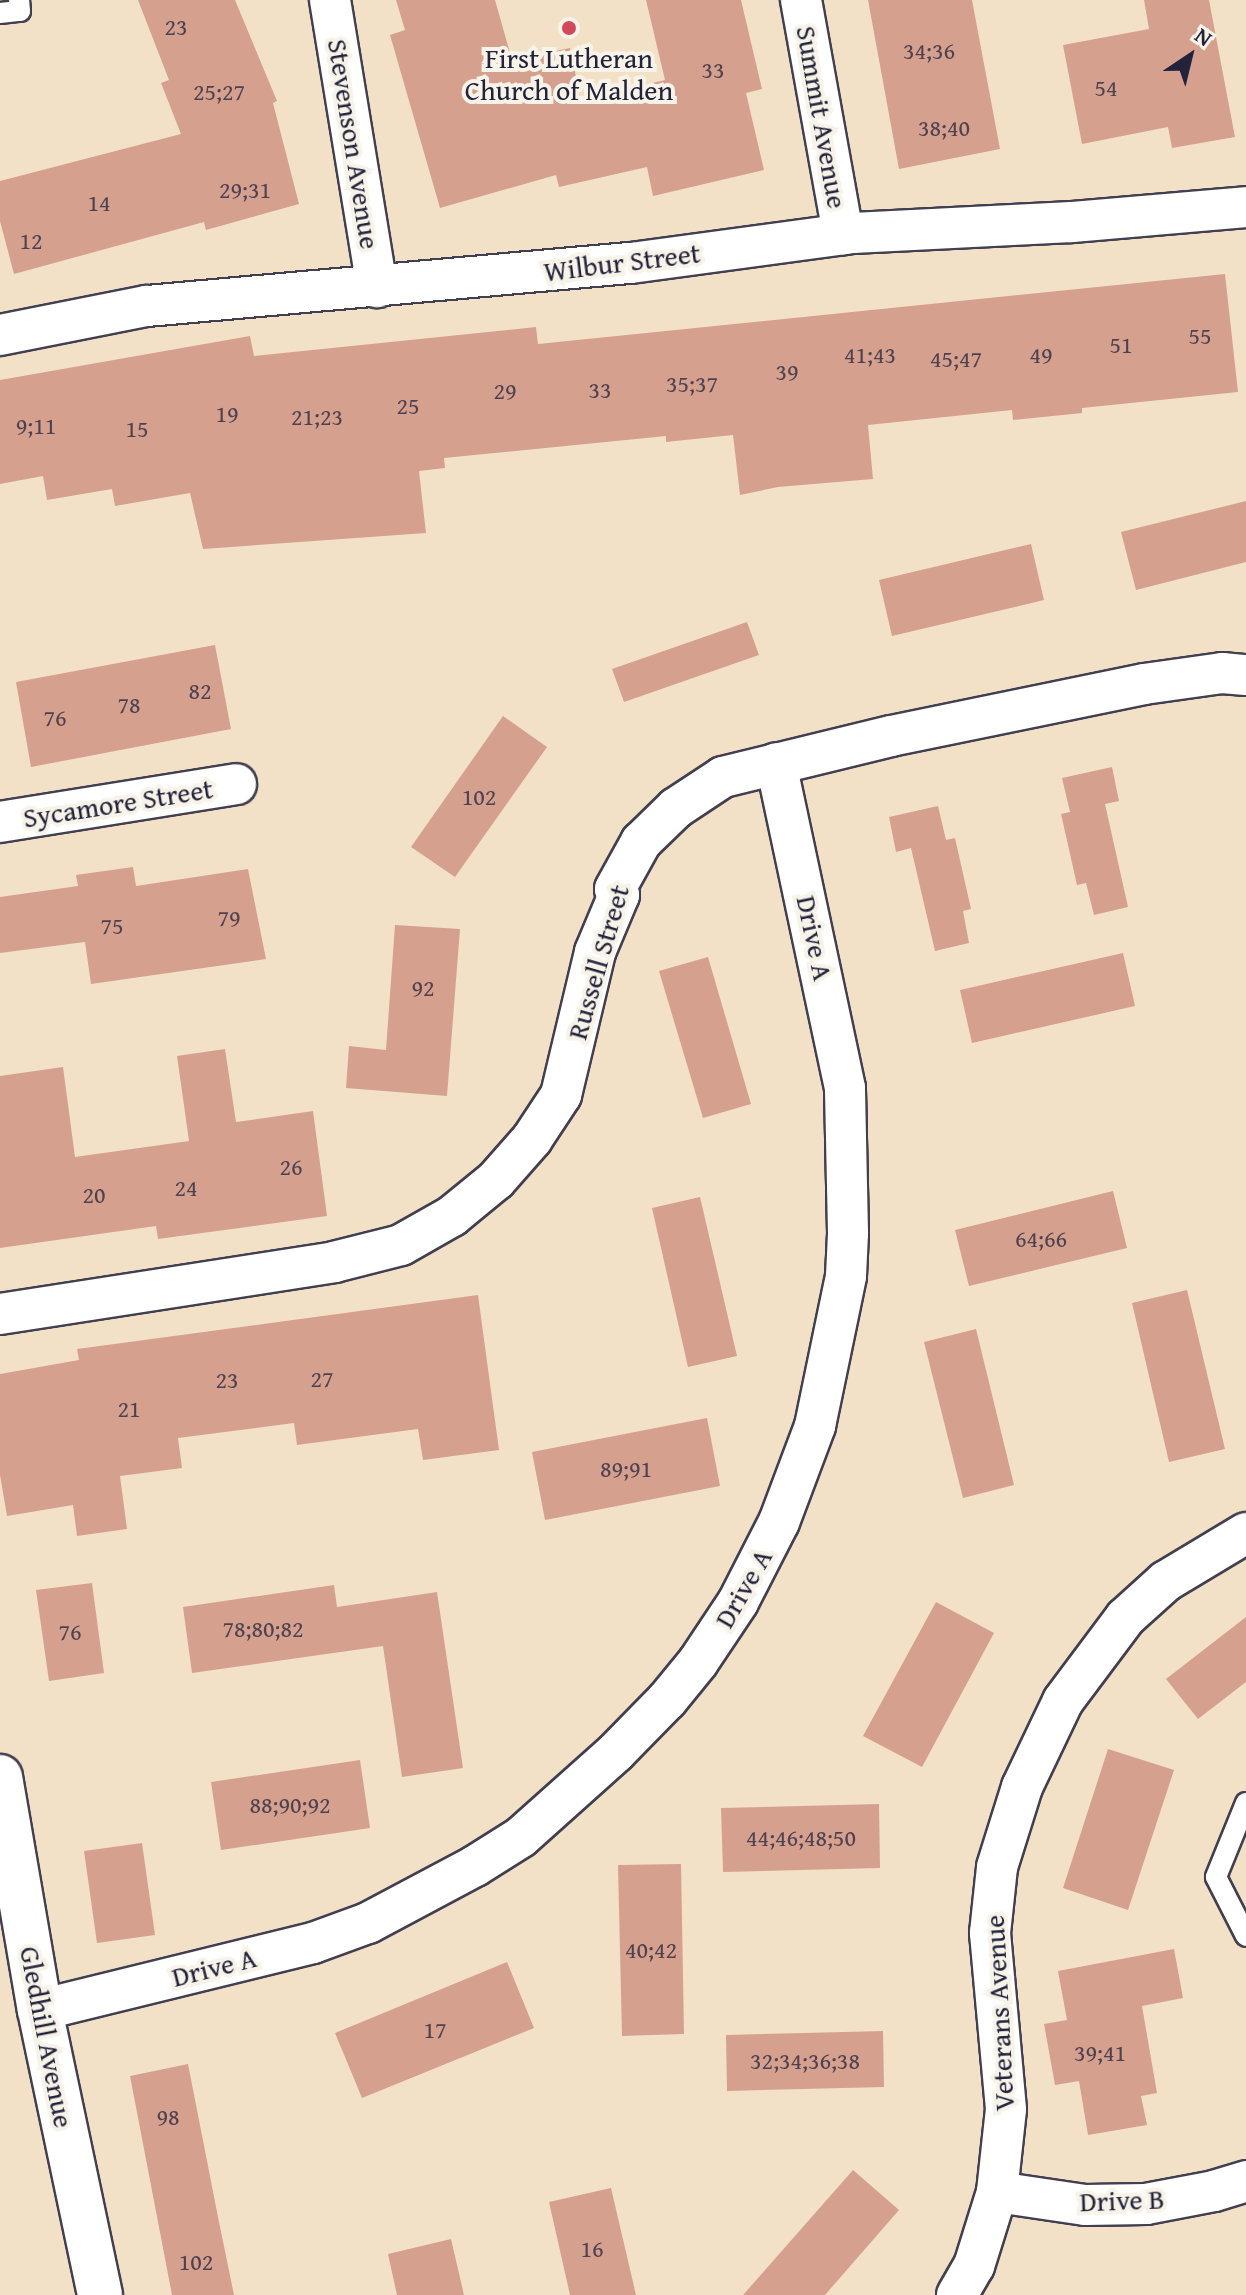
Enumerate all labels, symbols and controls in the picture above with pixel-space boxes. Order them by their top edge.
house number: 23 [164,13,188,41]
north arrow [1150,16,1230,96]
marker: First Lutheran Church of Malden [560,19,578,37]
text: N [1189,19,1219,54]
street label: Summit Avenue [789,23,855,211]
street label: Stevenson Avenue [321,37,387,251]
house number: 34;36 [903,37,955,65]
place label: First Lutheran Church of Malden [465,41,673,107]
house number: 33 [701,56,725,84]
house number: 54 [1094,74,1118,102]
house number: 25;27 [193,78,245,106]
house number: 38;40 [918,114,970,142]
house number: 29;31 [219,176,271,204]
house number: 14 [87,189,111,217]
house number: 12 [19,227,43,255]
street label: Wilbur Street [542,236,702,288]
house number: 55 [1188,322,1212,350]
house number: 51 [1109,331,1133,359]
house number: 41;43 [844,341,896,369]
house number: 49 [1029,341,1053,369]
house number: 45;47 [930,345,982,373]
house number: 39 [775,358,799,386]
house number: 35;37 [666,370,718,398]
house number: 33 [588,376,612,404]
house number: 29 [493,377,517,405]
house number: 25 [396,392,420,420]
house number: 19 [215,400,239,428]
house number: 21;23 [291,403,343,431]
house number: 9;11 [16,412,56,440]
house number: 15 [125,415,149,443]
house number: 82 [188,677,212,705]
house number: 78 [117,691,141,719]
house number: 76 [43,704,67,732]
street label: Sycamore Street [21,771,215,835]
house number: 102 [462,783,496,811]
street label: Russell Street [560,881,636,1043]
street label: Drive A [790,892,840,984]
house number: 79 [217,904,241,932]
house number: 75 [100,912,124,940]
house number: 92 [411,974,435,1002]
house number: 26 [279,1153,303,1181]
house number: 24 [174,1174,198,1202]
house number: 20 [82,1181,106,1209]
house number: 64;66 [1015,1225,1067,1253]
house number: 27 [310,1365,334,1393]
house number: 23 [215,1366,239,1394]
house number: 21 [117,1395,141,1423]
house number: 89;91 [600,1455,652,1483]
street label: Drive A [707,1542,779,1634]
house number: 78;80;82 [223,1615,303,1643]
house number: 76 [58,1618,82,1646]
house number: 88;90;92 [250,1791,330,1819]
house number: 44;46;48;50 [746,1824,856,1852]
street label: Veterans Avenue [977,1914,1021,2112]
house number: 40;42 [625,1936,677,1964]
street label: Drive A [168,1940,260,1994]
street label: Gledhill Avenue [13,1944,81,2130]
house number: 17 [423,2016,447,2044]
house number: 39;41 [1074,2039,1126,2067]
house number: 32;34;36;38 [750,2047,860,2075]
house number: 98 [156,2103,180,2131]
street label: Drive B [1079,2182,1165,2218]
house number: 16 [580,2235,604,2263]
house number: 102 [179,2248,213,2276]

